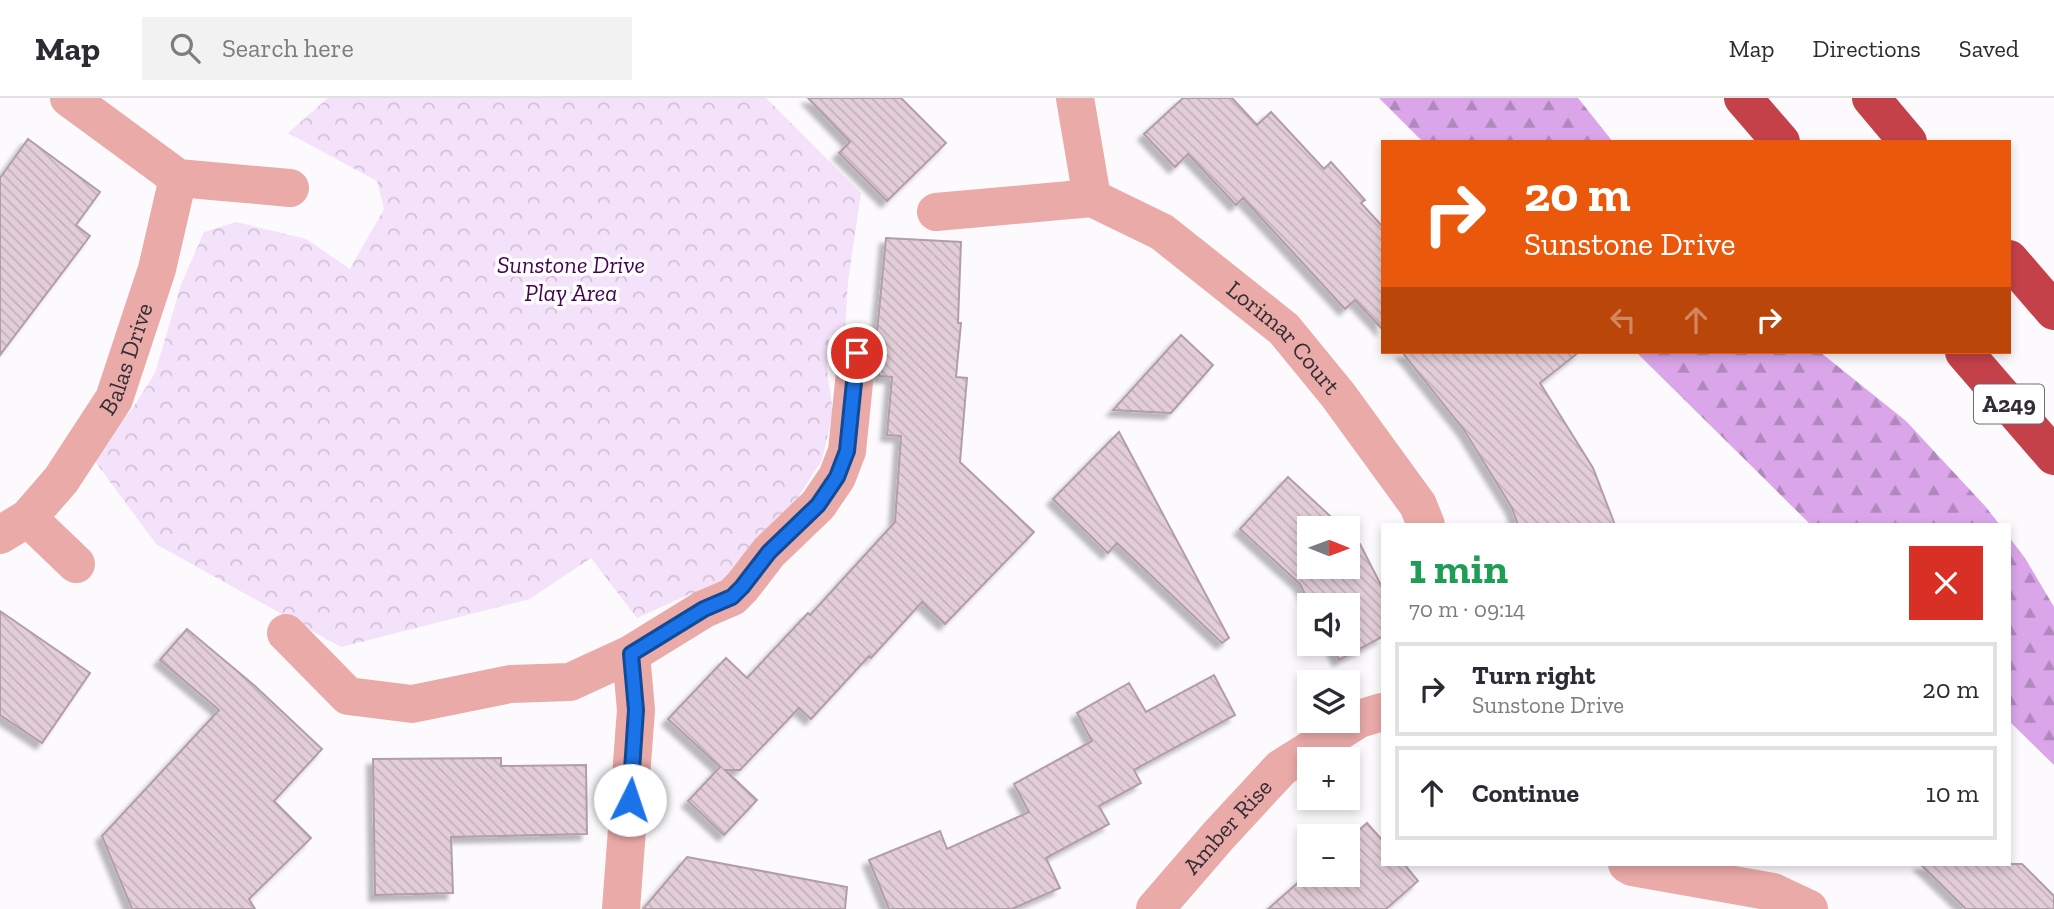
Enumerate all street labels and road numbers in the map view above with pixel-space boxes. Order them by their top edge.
street label: Lorimar Court [1221,274,1347,400]
street label: Balas Drive [93,299,159,420]
road number: A249 [1974,384,2044,424]
street label: Amber Rise [1177,772,1278,880]

